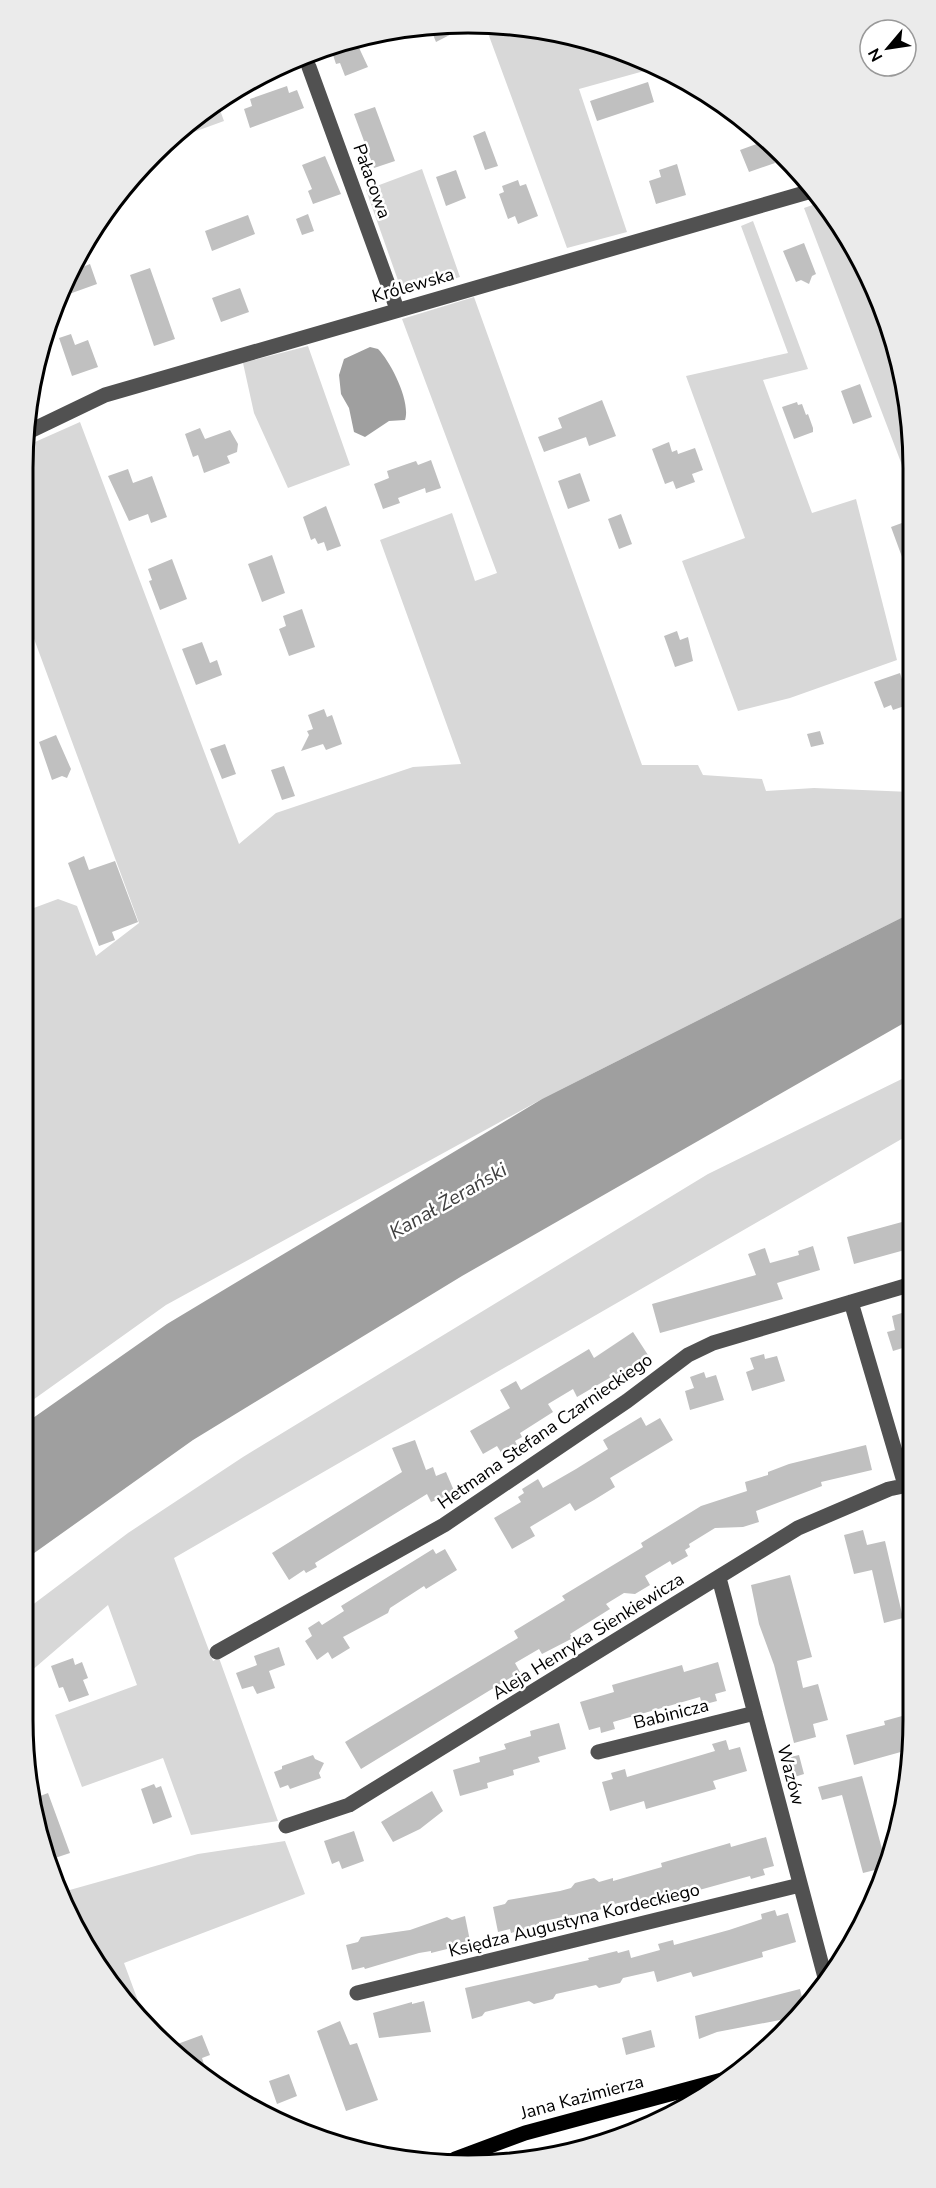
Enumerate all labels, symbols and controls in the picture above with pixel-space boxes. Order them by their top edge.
north arrow [858,18,918,78]
text: N [863,44,888,65]
street label: Pałacowa [347,140,397,222]
street label: Królewska [369,262,457,308]
water label: Kanał Żerański [384,1156,512,1246]
street label: Hetmana Stefana Czarnieckiego [433,1347,657,1515]
street label: Aleja Henryka Sienkiewicza [487,1567,689,1705]
street label: Babinicza [631,1693,711,1735]
street label: Wazów [771,1742,811,1808]
street label: Księdza Augustyna Kordeckiego [446,1877,702,1963]
street label: Jana Kazimierza [517,2069,646,2125]

